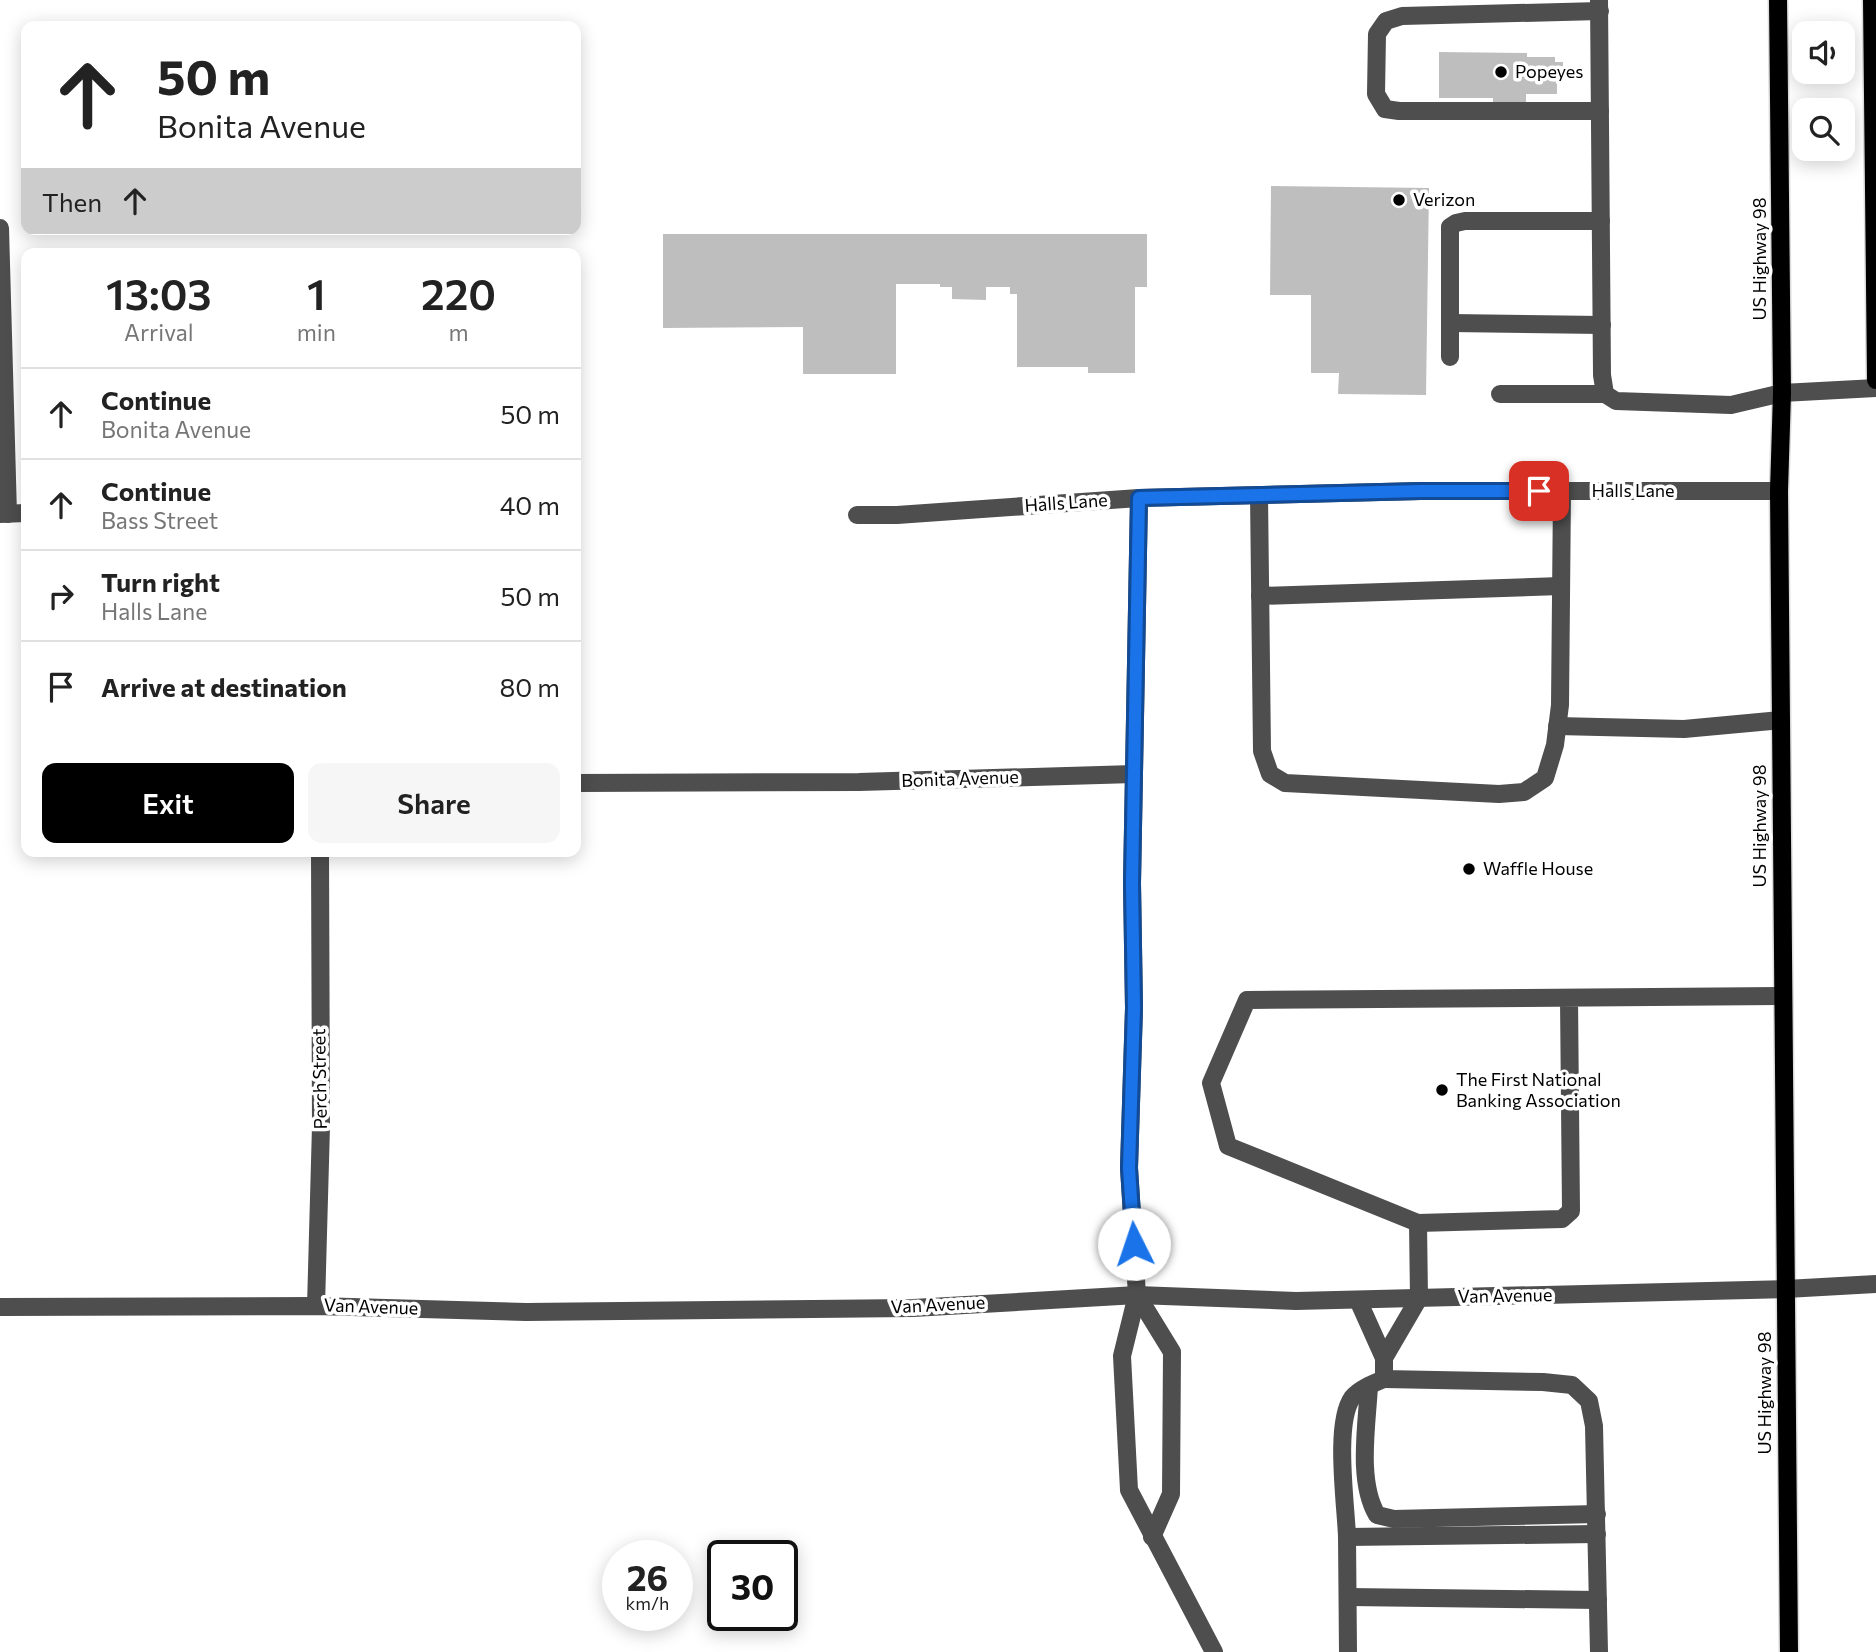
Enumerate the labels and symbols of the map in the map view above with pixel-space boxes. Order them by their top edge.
place label: Popeyes [1515,60,1583,82]
marker: Popeyes [1493,64,1509,80]
place label: Verizon [1413,188,1475,210]
marker: Verizon [1391,192,1407,208]
street label: US Highway 98 [1748,197,1770,321]
pin [1509,461,1569,521]
street label: Halls Lane [1591,479,1675,501]
street label: Halls Lane [1024,488,1108,516]
street label: US Highway 98 [1748,764,1770,888]
street label: Bonita Avenue [901,765,1019,791]
place label: Waffle House [1483,857,1593,879]
marker: Waffle House [1461,861,1477,877]
street label: Perch Street [307,1028,331,1130]
place label: The First National Banking Association [1456,1068,1621,1111]
marker: The First National Banking Association [1434,1082,1450,1098]
position arrow [1097,1207,1171,1281]
street label: Van Avenue [1458,1283,1552,1307]
street label: Van Avenue [890,1291,986,1317]
street label: Van Avenue [323,1293,419,1319]
street label: US Highway 98 [1753,1331,1775,1455]
speed limit sign: 30 [707,1540,798,1631]

